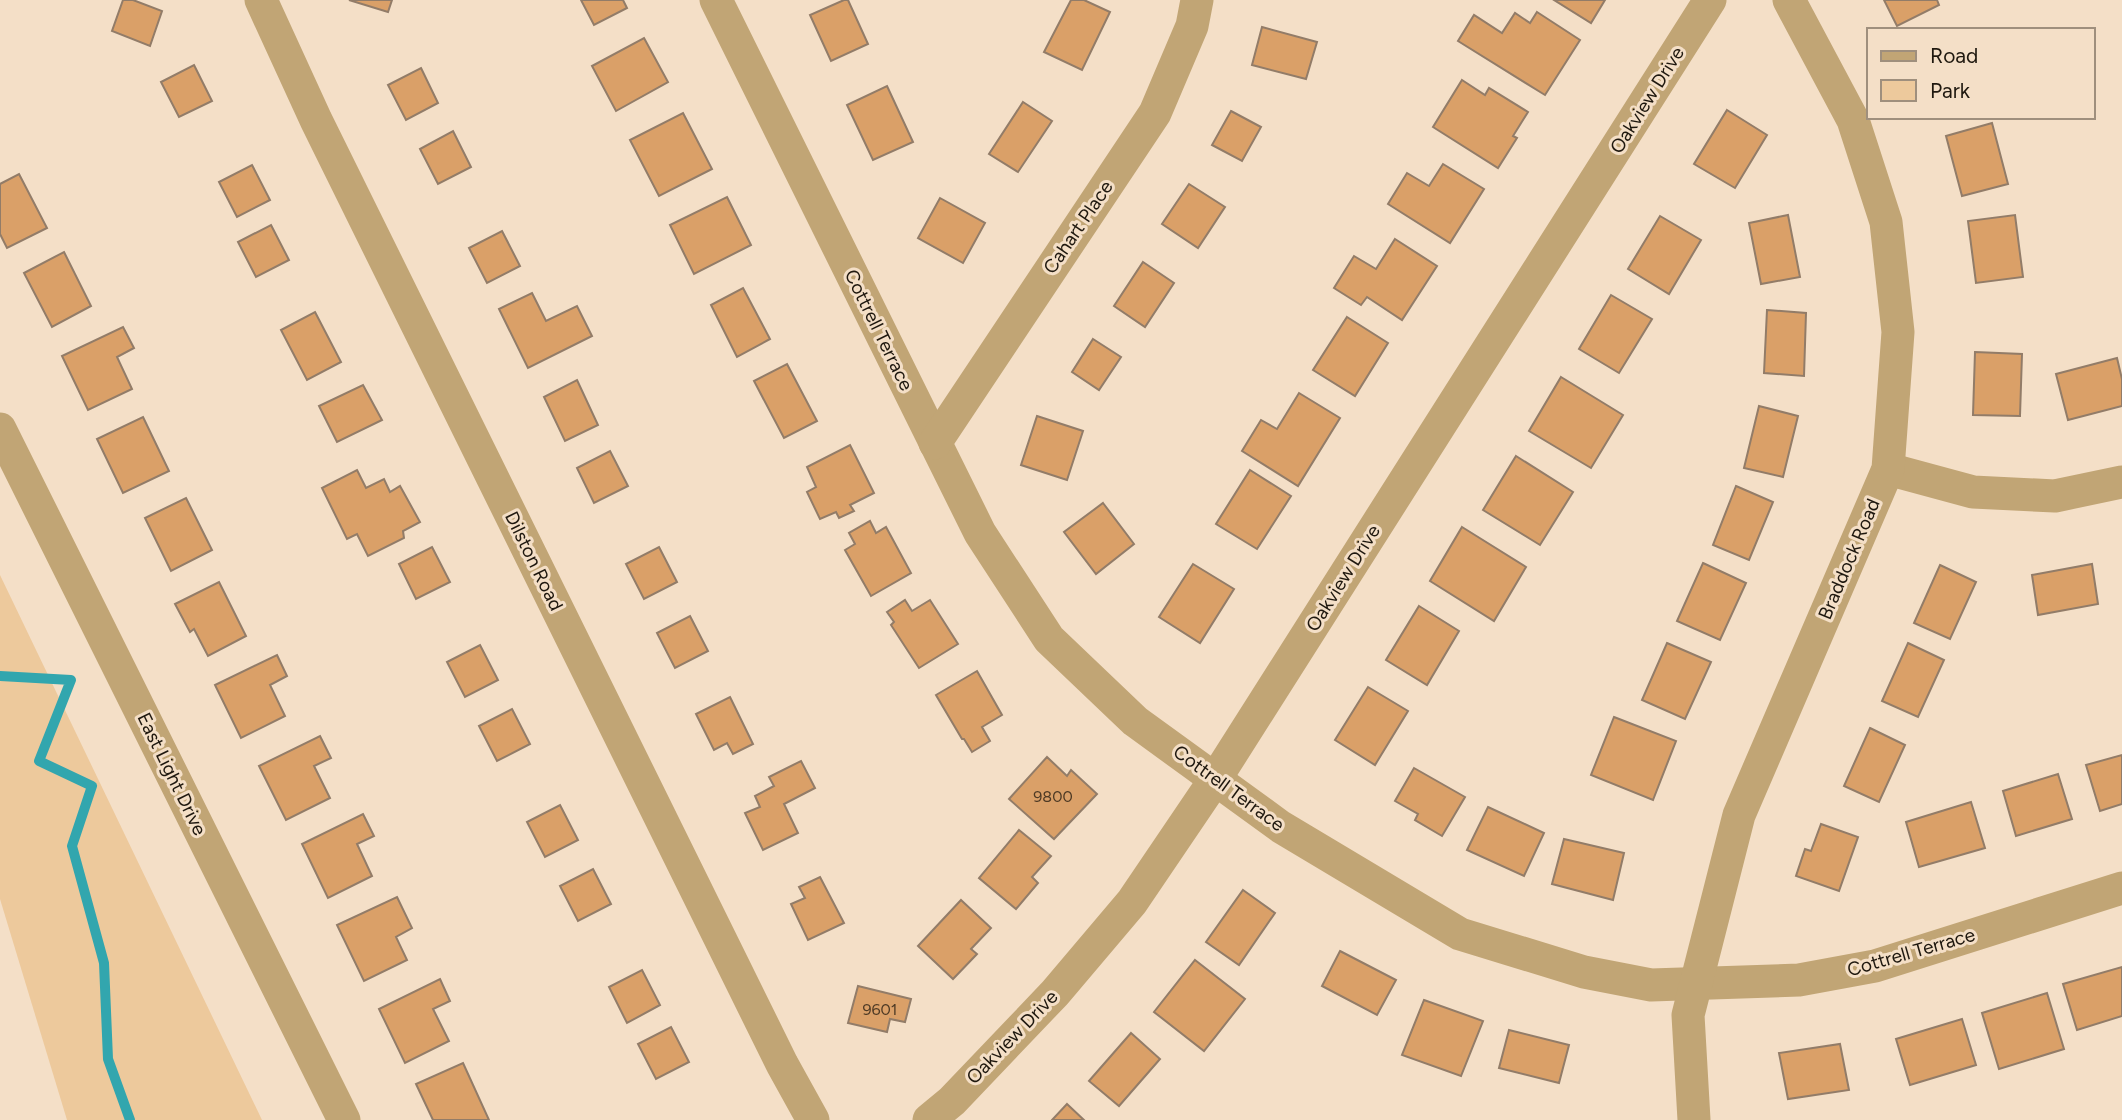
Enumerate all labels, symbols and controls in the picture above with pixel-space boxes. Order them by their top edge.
legend [1867,28,2094,119]
street label: Oakview Drive [1605,42,1689,158]
text: Road [1930,43,1978,68]
text: Park [1930,78,1971,103]
street label: Cahart Place [1038,176,1118,278]
street label: Cottrell Terrace [840,266,918,394]
street label: Braddock Road [1813,495,1885,623]
street label: Dilston Road [500,508,568,614]
street label: Oakview Drive [1301,520,1385,636]
street label: East Light Drive [132,709,212,839]
street label: Cottrell Terrace [1169,740,1289,836]
house number: 9800 [1033,787,1073,806]
street label: Cottrell Terrace [1844,923,1978,981]
street label: Oakview Drive [961,985,1063,1089]
house number: 9601 [863,1000,897,1019]

